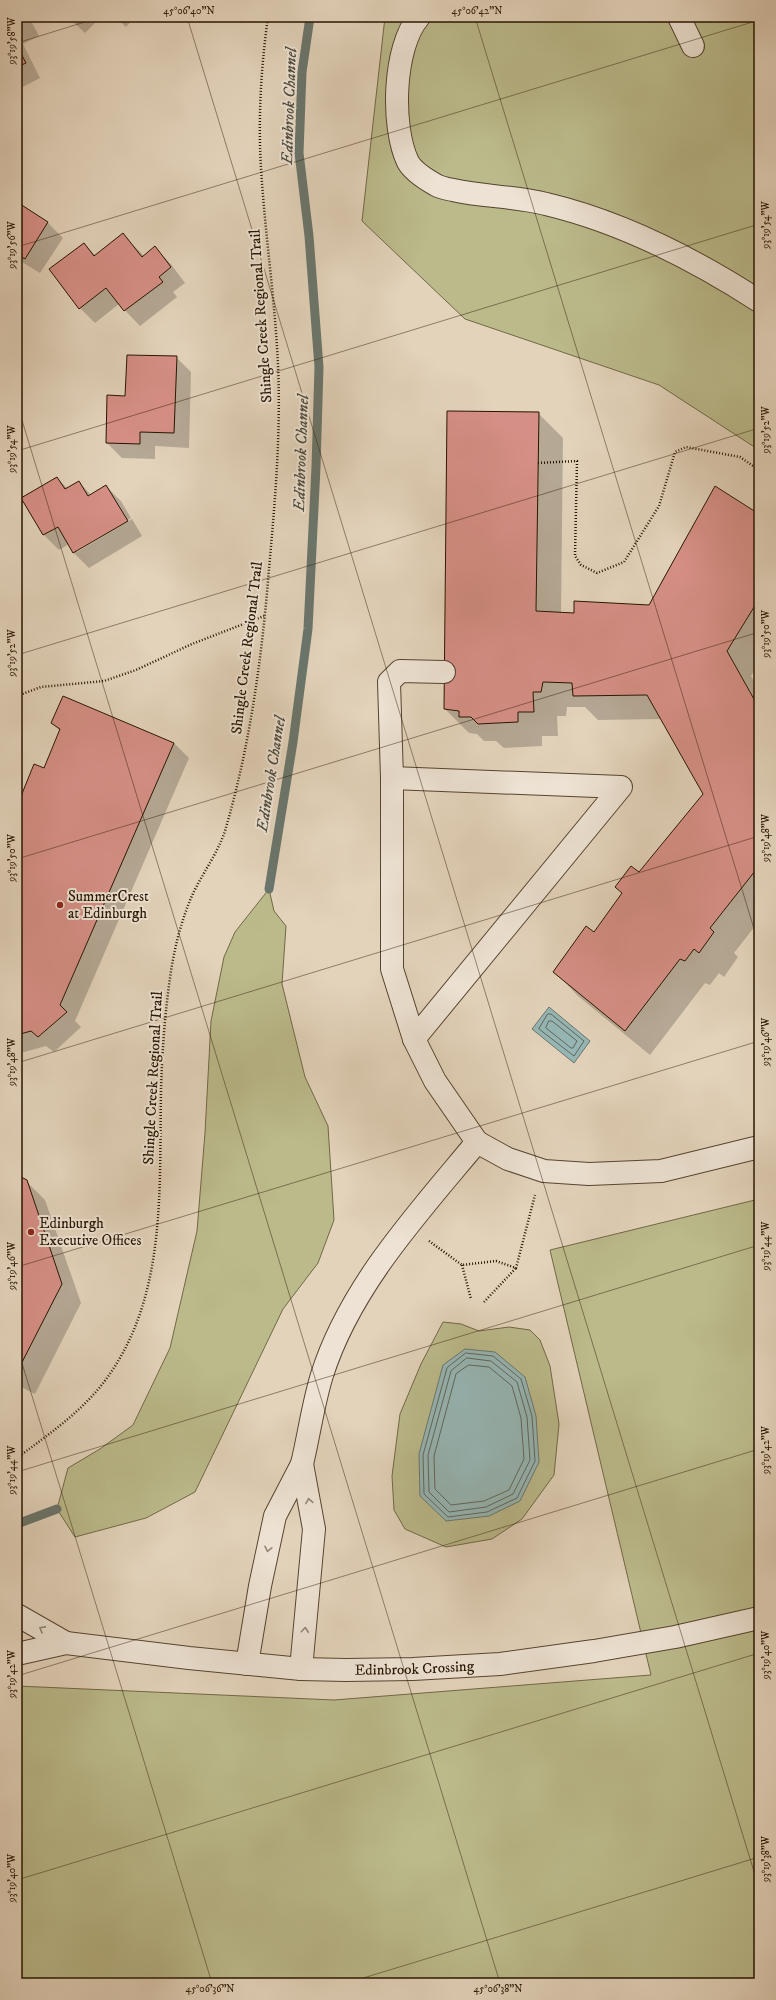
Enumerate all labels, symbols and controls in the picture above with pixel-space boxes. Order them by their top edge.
text: 45°06'40"N [163,5,215,17]
text: 45°06'42"N [452,5,502,17]
text: 93°19'58"W [6,17,18,66]
water label: Edinbrook Channel [277,46,301,166]
text: 93°19'54"W [760,200,772,250]
text: 93°19'56"W [6,220,18,270]
street label: Shingle Creek Regional Trail [245,228,277,403]
water label: Edinbrook Channel [289,393,313,513]
text: 93°19'52"W [760,406,772,455]
text: 93°19'54"W [6,424,18,474]
street label: Shingle Creek Regional Trail [227,560,267,735]
text: 93°19'50"W [760,609,772,659]
text: 93°19'52"W [6,629,18,678]
water label: Edinbrook Channel [252,713,290,834]
text: 93°19'48"W [760,813,772,863]
text: 93°19'50"W [6,833,18,883]
place label: SummerCrest at Edinburgh [68,887,149,923]
marker: SummerCrest at Edinburgh [55,900,65,910]
street label: Shingle Creek Regional Trail [139,990,167,1165]
text: 93°19'46"W [760,1017,772,1067]
text: 93°19'48"W [6,1037,18,1087]
place label: Edinburgh Executive Offices [39,1214,142,1250]
text: 93°19'44"W [760,1221,772,1271]
marker: Edinburgh Executive Offices [26,1227,36,1237]
text: 93°19'46"W [6,1241,18,1291]
text: 93°19'42"W [760,1425,772,1475]
text: 93°19'44"W [6,1445,18,1495]
one-way arrow [305,1498,314,1504]
one-way arrow [264,1546,272,1552]
one-way arrow [38,1627,46,1634]
one-way arrow [300,1627,309,1633]
text: 93°19'40"W [760,1630,772,1680]
text: 93°19'42"W [6,1649,18,1699]
street label: Edinbrook Crossing [354,1656,475,1679]
text: 93°19'38"W [760,1835,772,1883]
text: 93°19'40"W [6,1853,18,1903]
text: 45°06'36"N [185,1983,235,1995]
text: 45°06'38"N [474,1983,522,1995]

